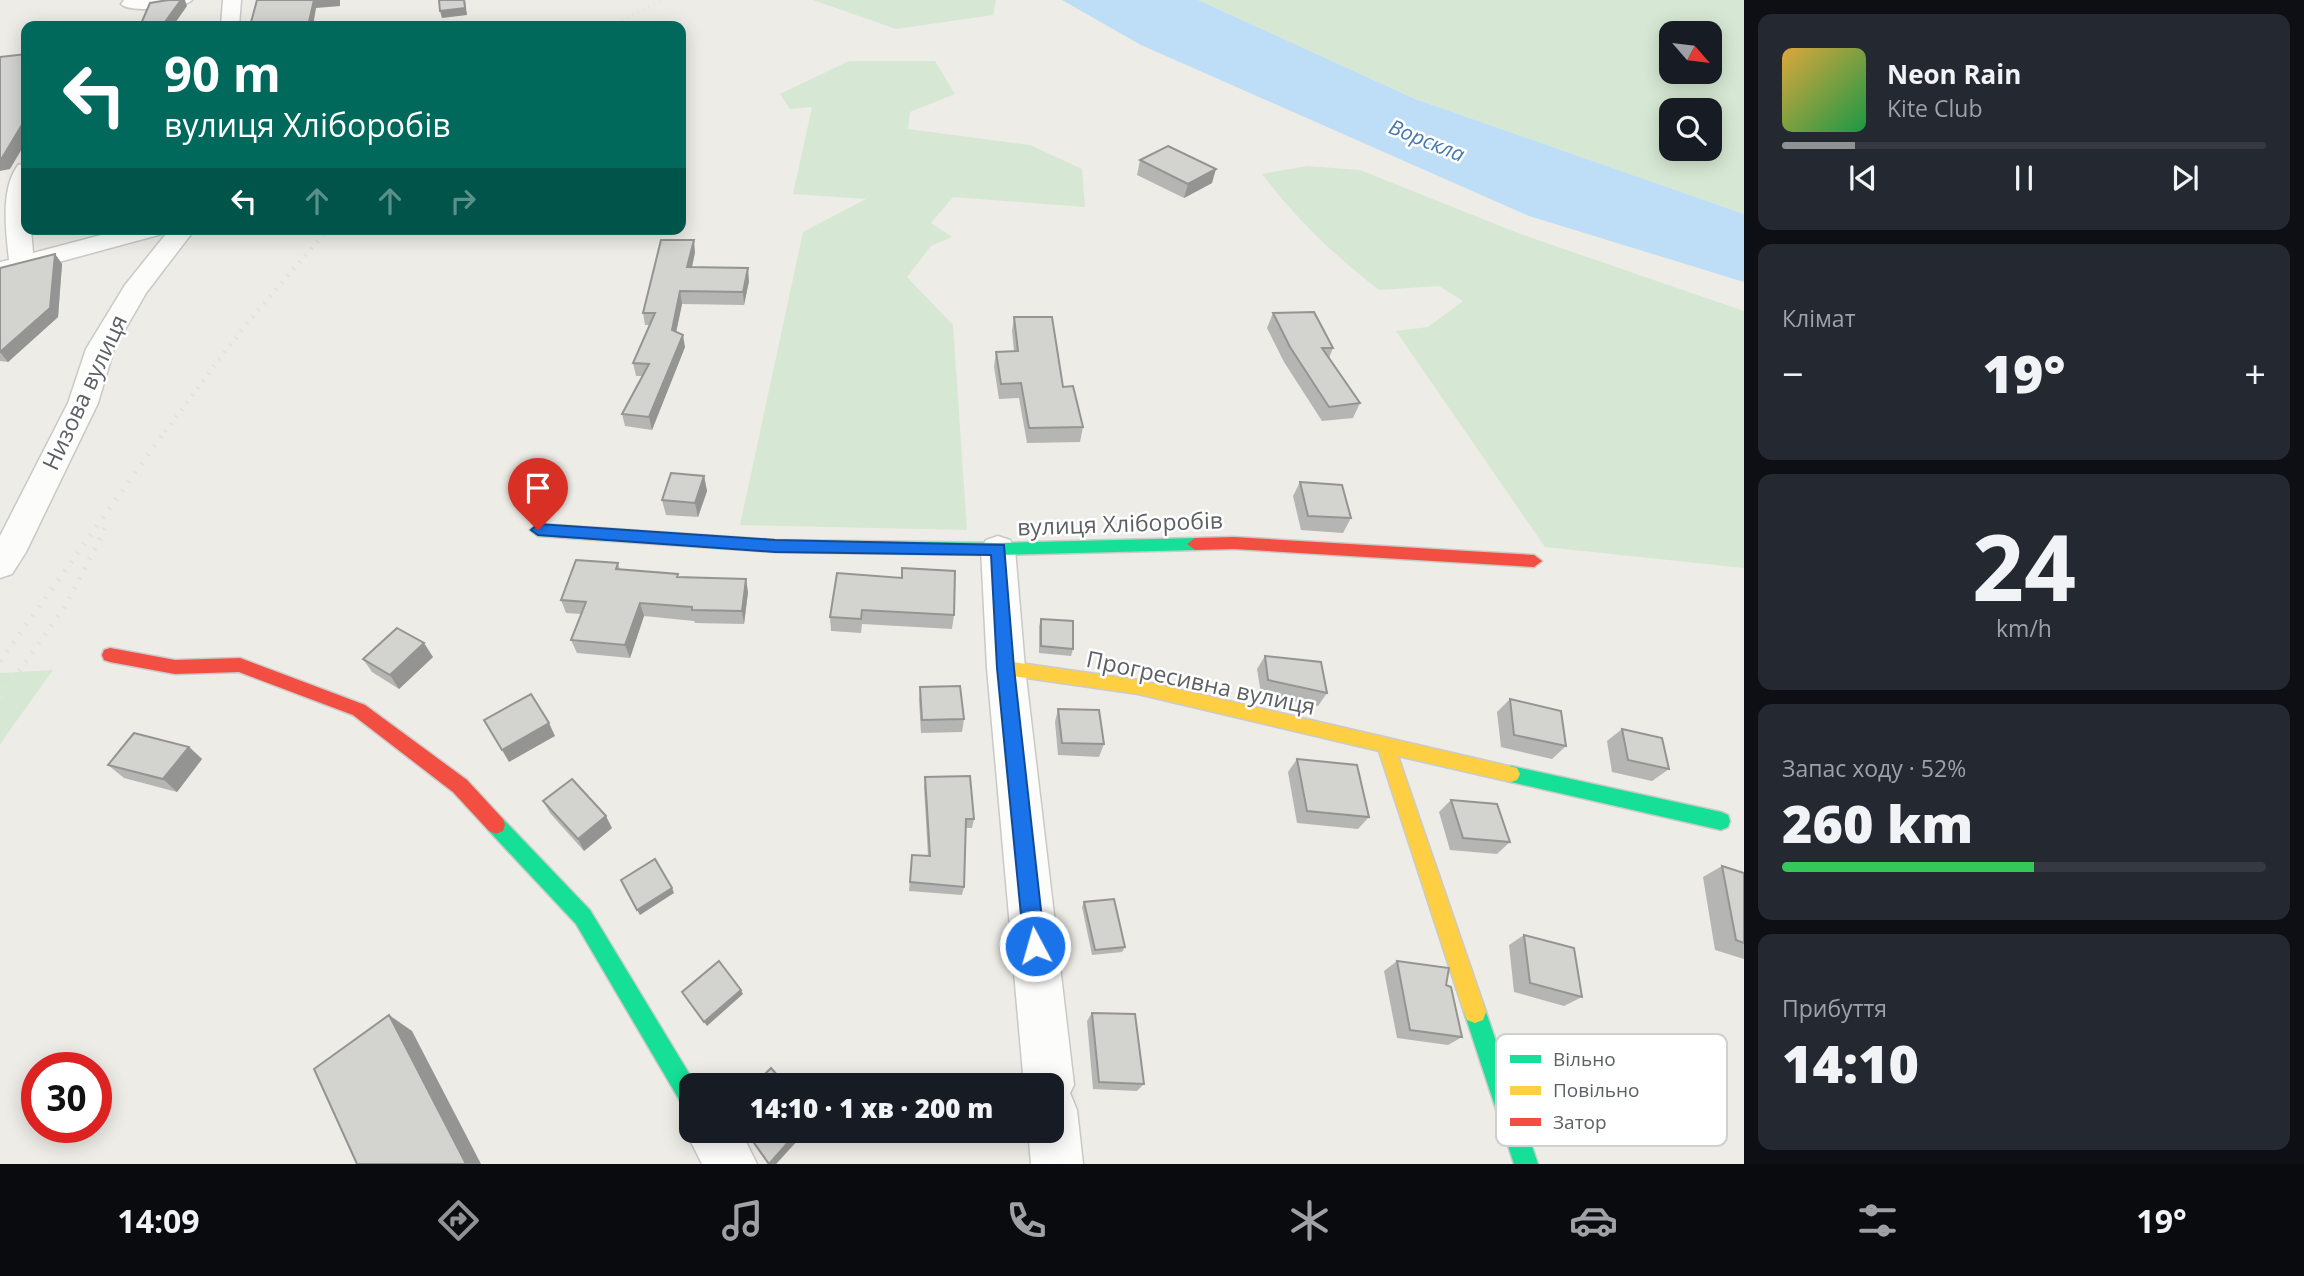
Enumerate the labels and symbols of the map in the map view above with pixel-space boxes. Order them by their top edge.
north arrow [1659,21,1722,84]
water label: Ворскла [1385,112,1469,168]
street label: Низова вулиця [34,309,134,475]
pin [508,458,568,530]
street label: вулиця Хліборобів [1017,503,1223,543]
street label: Прогресивна вулиця [1084,642,1318,722]
position arrow [998,909,1072,983]
legend [1496,1034,1727,1146]
text: Вільно [1553,1046,1616,1072]
speed limit sign: 30 [21,1052,112,1143]
text: Повільно [1553,1077,1640,1103]
text: Затор [1553,1109,1607,1135]

